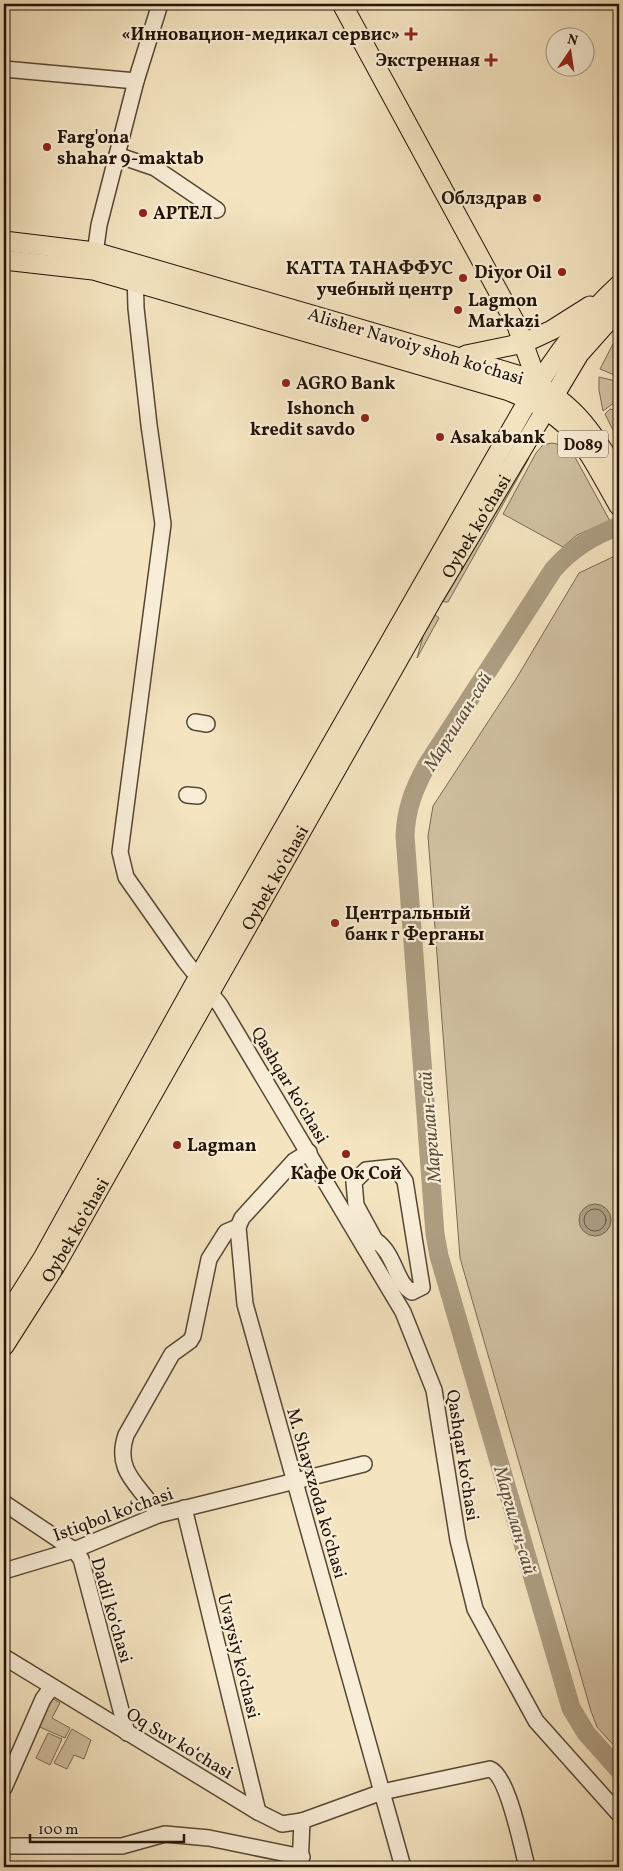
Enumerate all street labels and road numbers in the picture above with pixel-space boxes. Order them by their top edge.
street label: Alisher Navoiy shoh koʻchasi [304,303,527,392]
road number: D089 [558,430,608,458]
street label: Oybek ko‘chasi [437,470,518,584]
street label: Oybek ko‘chasi [236,821,316,936]
street label: Qashqar koʻchasi [244,1022,334,1149]
street label: Oybek ko‘chasi [36,1174,116,1288]
street label: Qashqar koʻchasi [439,1388,484,1523]
street label: M. Shayxzoda koʻchasi [279,1405,352,1582]
street label: Istiqbol koʻchasi [50,1482,177,1549]
street label: Dadil koʻchasi [84,1555,138,1666]
street label: Uvaysiy koʻchasi [210,1591,265,1721]
street label: Oq Suv koʻchasi [121,1702,238,1786]

